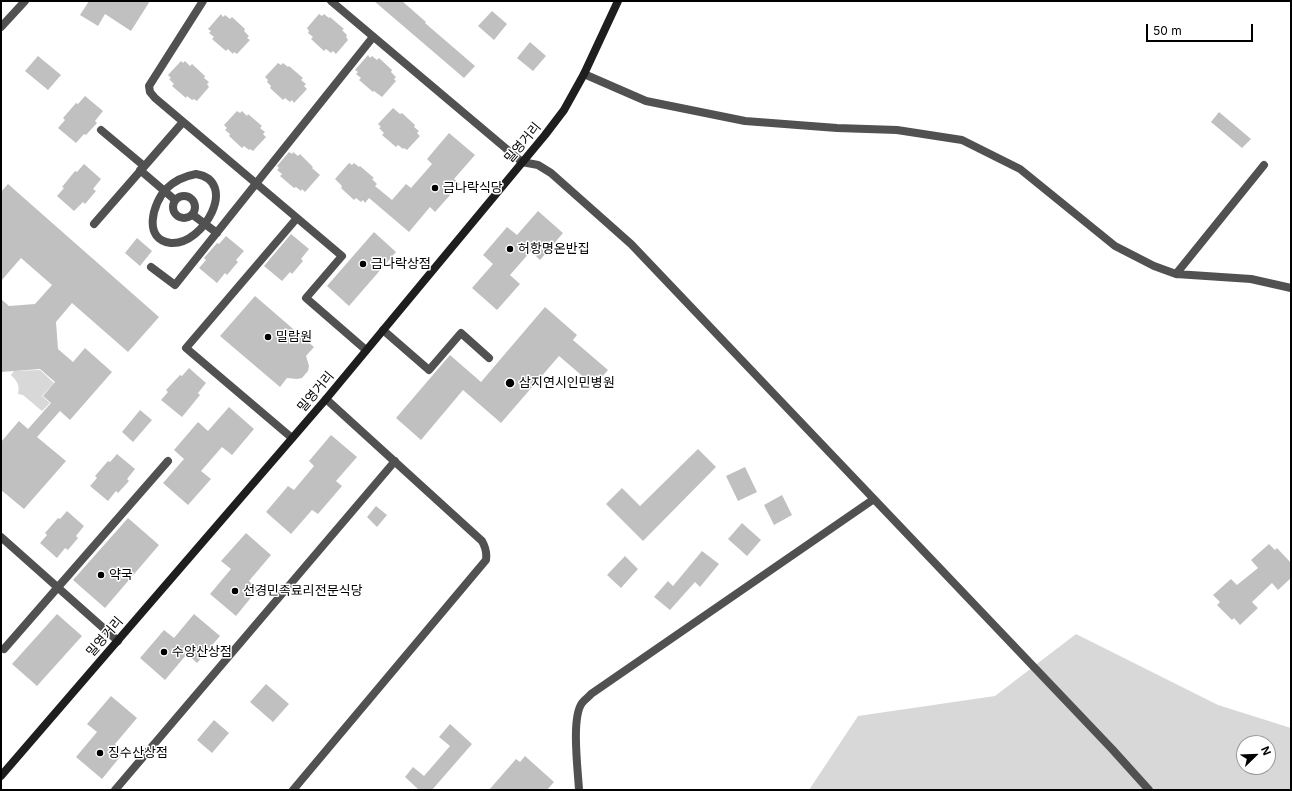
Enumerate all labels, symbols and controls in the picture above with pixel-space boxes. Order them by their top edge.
scale bar [1148,16,1255,42]
text: 50 m [1153,23,1182,38]
street label: 밀영거리 [502,120,544,166]
place label: 금나락식당 [443,180,503,196]
marker: 금나락식당 [430,183,440,193]
place label: 허항명온반집 [518,241,590,257]
marker: 허항명온반집 [505,244,515,254]
place label: 금나락상점 [371,256,431,272]
marker: 금나락상점 [358,259,368,269]
place label: 밀람원 [276,329,312,345]
marker: 밀람원 [263,332,273,342]
street label: 밀영거리 [295,369,337,415]
place label: 삼지연시인민병원 [519,375,615,391]
marker: 삼지연시인민병원 [504,377,516,389]
place label: 약국 [109,567,133,583]
marker: 약국 [96,570,106,580]
place label: 선경민족료리전문식당 [243,583,363,599]
marker: 선경민족료리전문식당 [230,586,240,596]
street label: 밀영거리 [83,614,127,660]
place label: 수양산상점 [172,644,232,660]
marker: 수양산상점 [159,647,169,657]
north arrow [1236,735,1276,775]
text: N [1258,744,1274,757]
place label: 징수산상점 [108,745,168,761]
marker: 징수산상점 [95,748,105,758]

